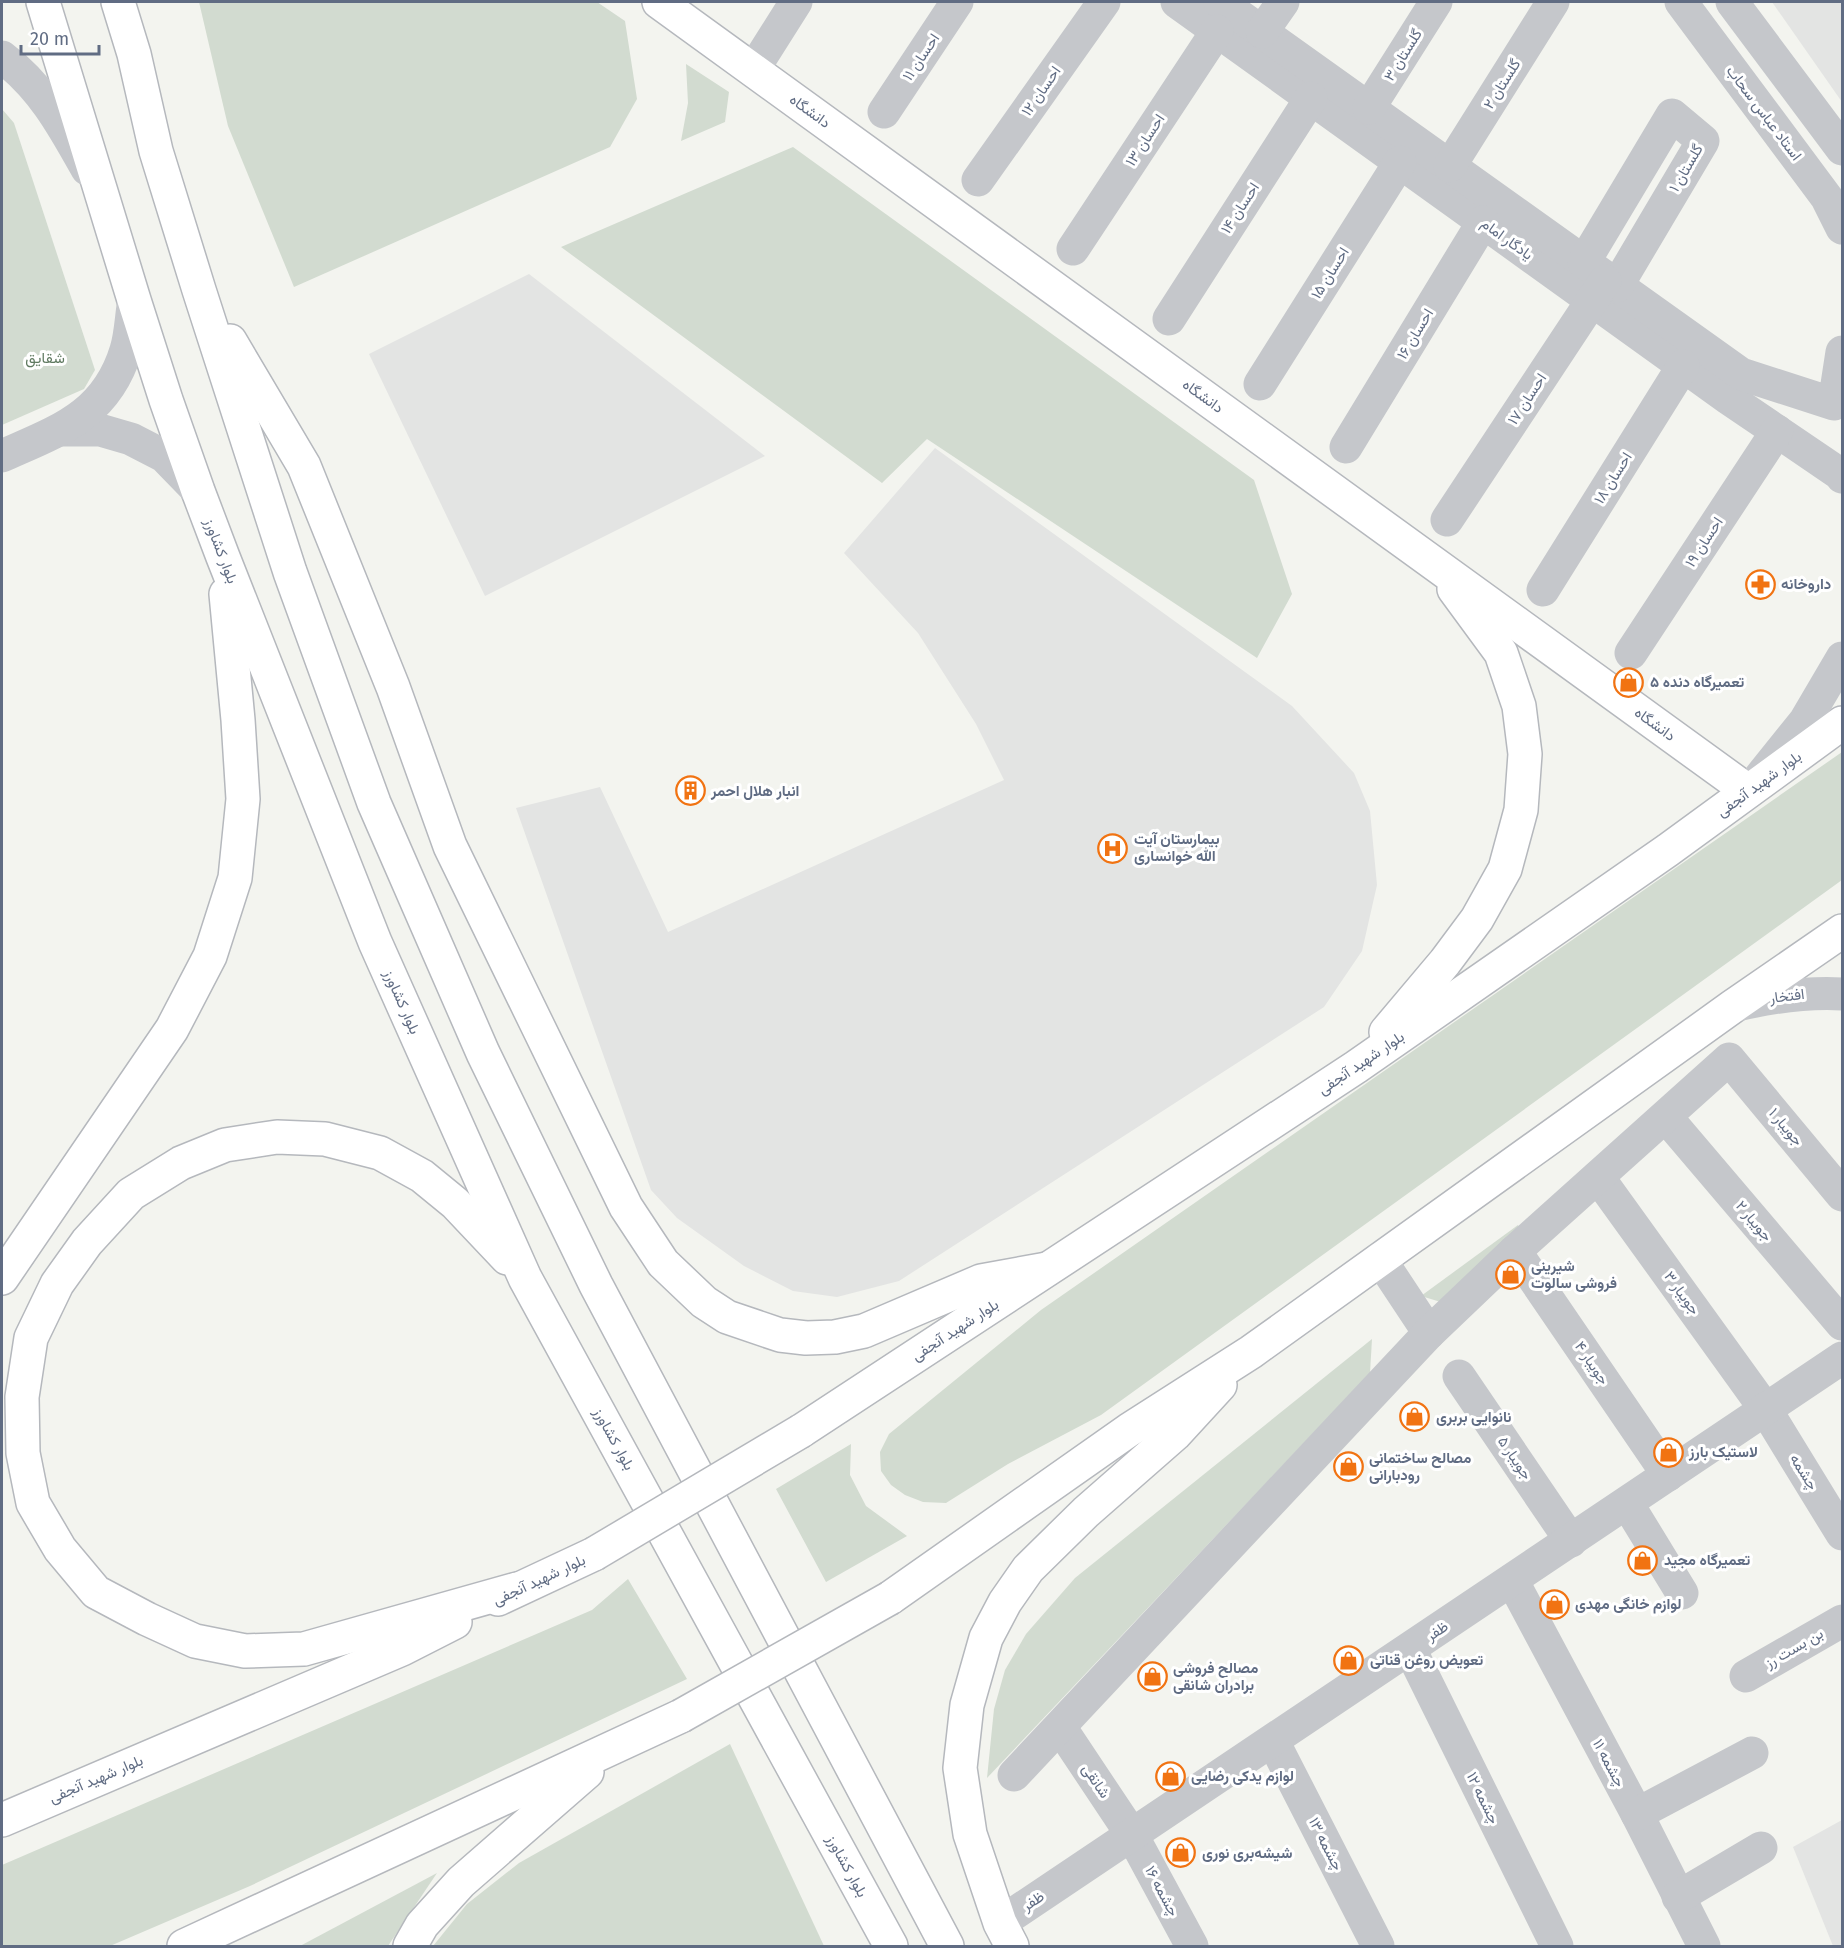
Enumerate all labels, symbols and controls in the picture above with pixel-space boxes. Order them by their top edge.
scale bar [21,18,99,56]
street label: گلستان ۳ [1380,25,1426,84]
text: 20 m [30,28,69,50]
street label: احسان ۱۱ [899,30,943,84]
street label: گلستان ۲ [1480,55,1525,112]
street label: استاد عباس سحاب [1722,62,1805,164]
street label: احسان ۱۲ [1017,63,1065,119]
street label: دانشگاه [786,90,834,132]
street label: احسان ۱۳ [1122,111,1168,169]
street label: گلستان ۱ [1665,141,1707,195]
street label: احسان ۱۴ [1217,179,1263,237]
street label: یادگار امام [1477,214,1536,265]
street label: احسان ۱۵ [1307,244,1353,302]
street label: احسان ۱۶ [1393,305,1437,363]
park label: شقایق [25,349,65,368]
street label: احسان ۱۷ [1504,370,1550,428]
street label: دانشگاه [1179,375,1227,417]
street label: احسان ۱۸ [1590,449,1636,507]
street label: احسان ۱۹ [1681,514,1727,570]
street label: بلوار کشاورز [200,515,242,586]
pharmacy icon: داروخانه [1744,568,1776,600]
place label: داروخانه [1781,575,1831,593]
shop icon: تعمیرگاه دنده ۵ [1613,666,1645,698]
place label: تعمیرگاه دنده ۵ [1650,673,1744,691]
street label: دانشگاه [1631,703,1679,745]
street label: بلوار شهید آنجفی [1713,747,1805,822]
building icon: انبار هلال احمر [674,775,706,807]
place label: انبار هلال احمر [710,782,800,800]
place label: بیمارستان آیت الله خوانساری [1134,830,1220,865]
hospital icon: بیمارستان آیت الله خوانساری [1097,832,1129,864]
street label: بلوار کشاورز [379,966,424,1037]
street label: افتخار [1768,985,1805,1007]
street label: بلوار شهید آنجفی [1314,1027,1408,1099]
street label: جویبار ۱ [1765,1104,1807,1150]
street label: جویبار ۲ [1732,1197,1776,1245]
place label: شیرینی فروشی سالوت [1531,1257,1617,1292]
shop icon: شیرینی فروشی سالوت [1494,1259,1526,1291]
street label: جویبار ۳ [1660,1268,1704,1318]
street label: بلوار شهید آنجفی [908,1295,1003,1366]
street label: جویبار ۴ [1571,1338,1613,1388]
shop icon: نانوایی بربری [1399,1401,1431,1433]
street label: بلوار کشاورز [589,1404,638,1473]
place label: نانوایی بربری [1436,1408,1511,1426]
street label: جویبار ۵ [1494,1433,1536,1483]
shop icon: لاستیک بارز [1652,1436,1684,1468]
place label: لاستیک بارز [1688,1443,1758,1461]
place label: مصالح ساختمانی رودبارانی [1369,1449,1471,1484]
shop icon: مصالح ساختمانی رودبارانی [1332,1451,1364,1483]
street label: چشمه [1785,1451,1822,1494]
shop icon: تعمیرگاه مجید [1627,1544,1659,1576]
street label: بلوار شهید آنجفی [490,1551,589,1610]
place label: تعمیرگاه مجید [1664,1551,1750,1569]
shop icon: لوازم خانگی مهدی [1538,1588,1570,1620]
place label: لوازم خانگی مهدی [1575,1595,1682,1614]
street label: ظفر [1422,1617,1452,1645]
street label: بن بست رز [1761,1624,1827,1673]
shop icon: تعویض روغن قناتی [1333,1644,1365,1676]
place label: تعویض روغن قناتی [1370,1651,1483,1669]
place label: مصالح فروشی برادران شانقی [1173,1659,1258,1694]
shop icon: مصالح فروشی برادران شانقی [1136,1661,1168,1693]
street label: چشمه ۱۱ [1588,1736,1629,1791]
street label: بلوار شهید آنجفی [46,1751,146,1808]
shop icon: لوازم یدکی رضایی [1154,1760,1186,1792]
street label: شانقی [1077,1761,1114,1802]
place label: لوازم یدکی رضایی [1191,1767,1294,1786]
street label: چشمه ۱۲ [1462,1769,1503,1827]
street label: چشمه ۱۳ [1304,1814,1347,1874]
street label: بلوار کشاورز [822,1831,871,1900]
shop icon: شیشه‌بری نوری [1165,1837,1197,1869]
place label: شیشه‌بری نوری [1202,1844,1292,1862]
street label: چشمه ۱۶ [1140,1863,1183,1920]
street label: ظفر [1018,1887,1048,1915]

